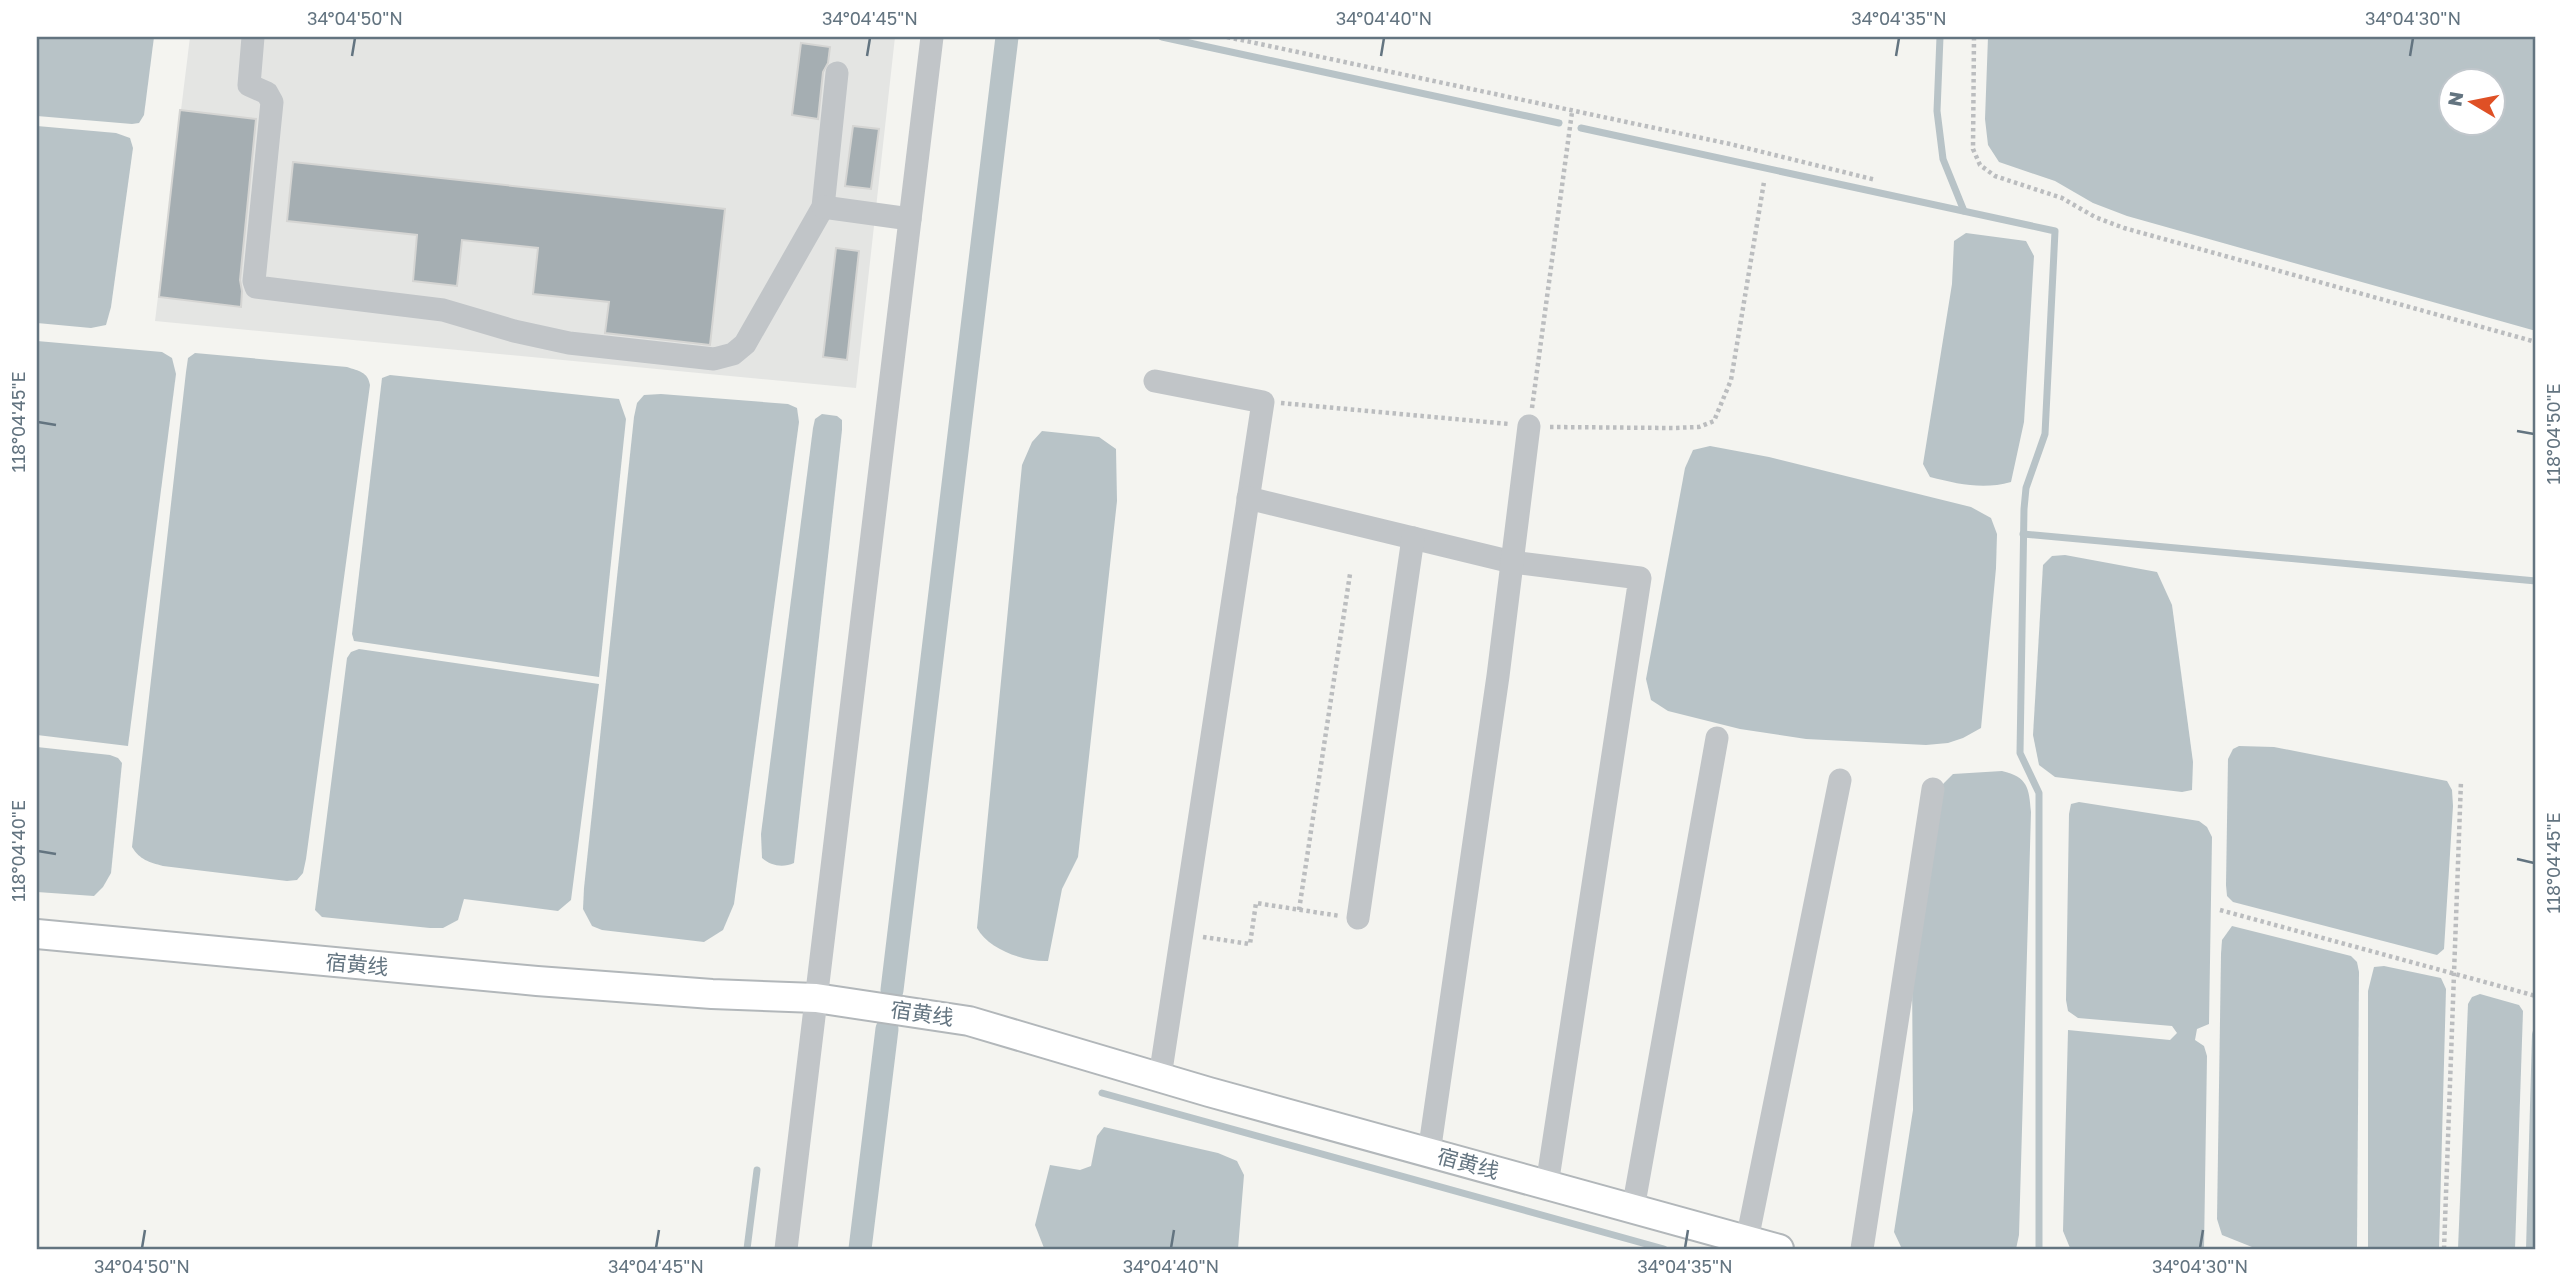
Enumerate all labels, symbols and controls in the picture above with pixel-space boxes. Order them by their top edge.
text: 34°04'50"N [307,7,403,29]
text: 34°04'45"N [822,7,918,29]
text: 34°04'40"N [1336,7,1432,29]
text: 34°04'35"N [1851,7,1947,29]
text: 34°04'30"N [2365,7,2461,29]
north arrow [2436,66,2506,136]
text: N [2442,90,2467,108]
text: 118°04'45"E [7,372,29,472]
text: 118°04'50"E [2542,383,2564,485]
text: 118°04'40"E [7,800,29,902]
text: 118°04'45"E [2542,813,2564,913]
street label: 宿黄线 [325,948,390,980]
street label: 宿黄线 [889,996,955,1030]
street label: 宿黄线 [1434,1142,1502,1184]
text: 34°04'50"N [94,1255,190,1277]
text: 34°04'45"N [608,1255,704,1277]
text: 34°04'40"N [1123,1255,1219,1277]
text: 34°04'35"N [1637,1255,1733,1277]
text: 34°04'30"N [2152,1255,2248,1277]

